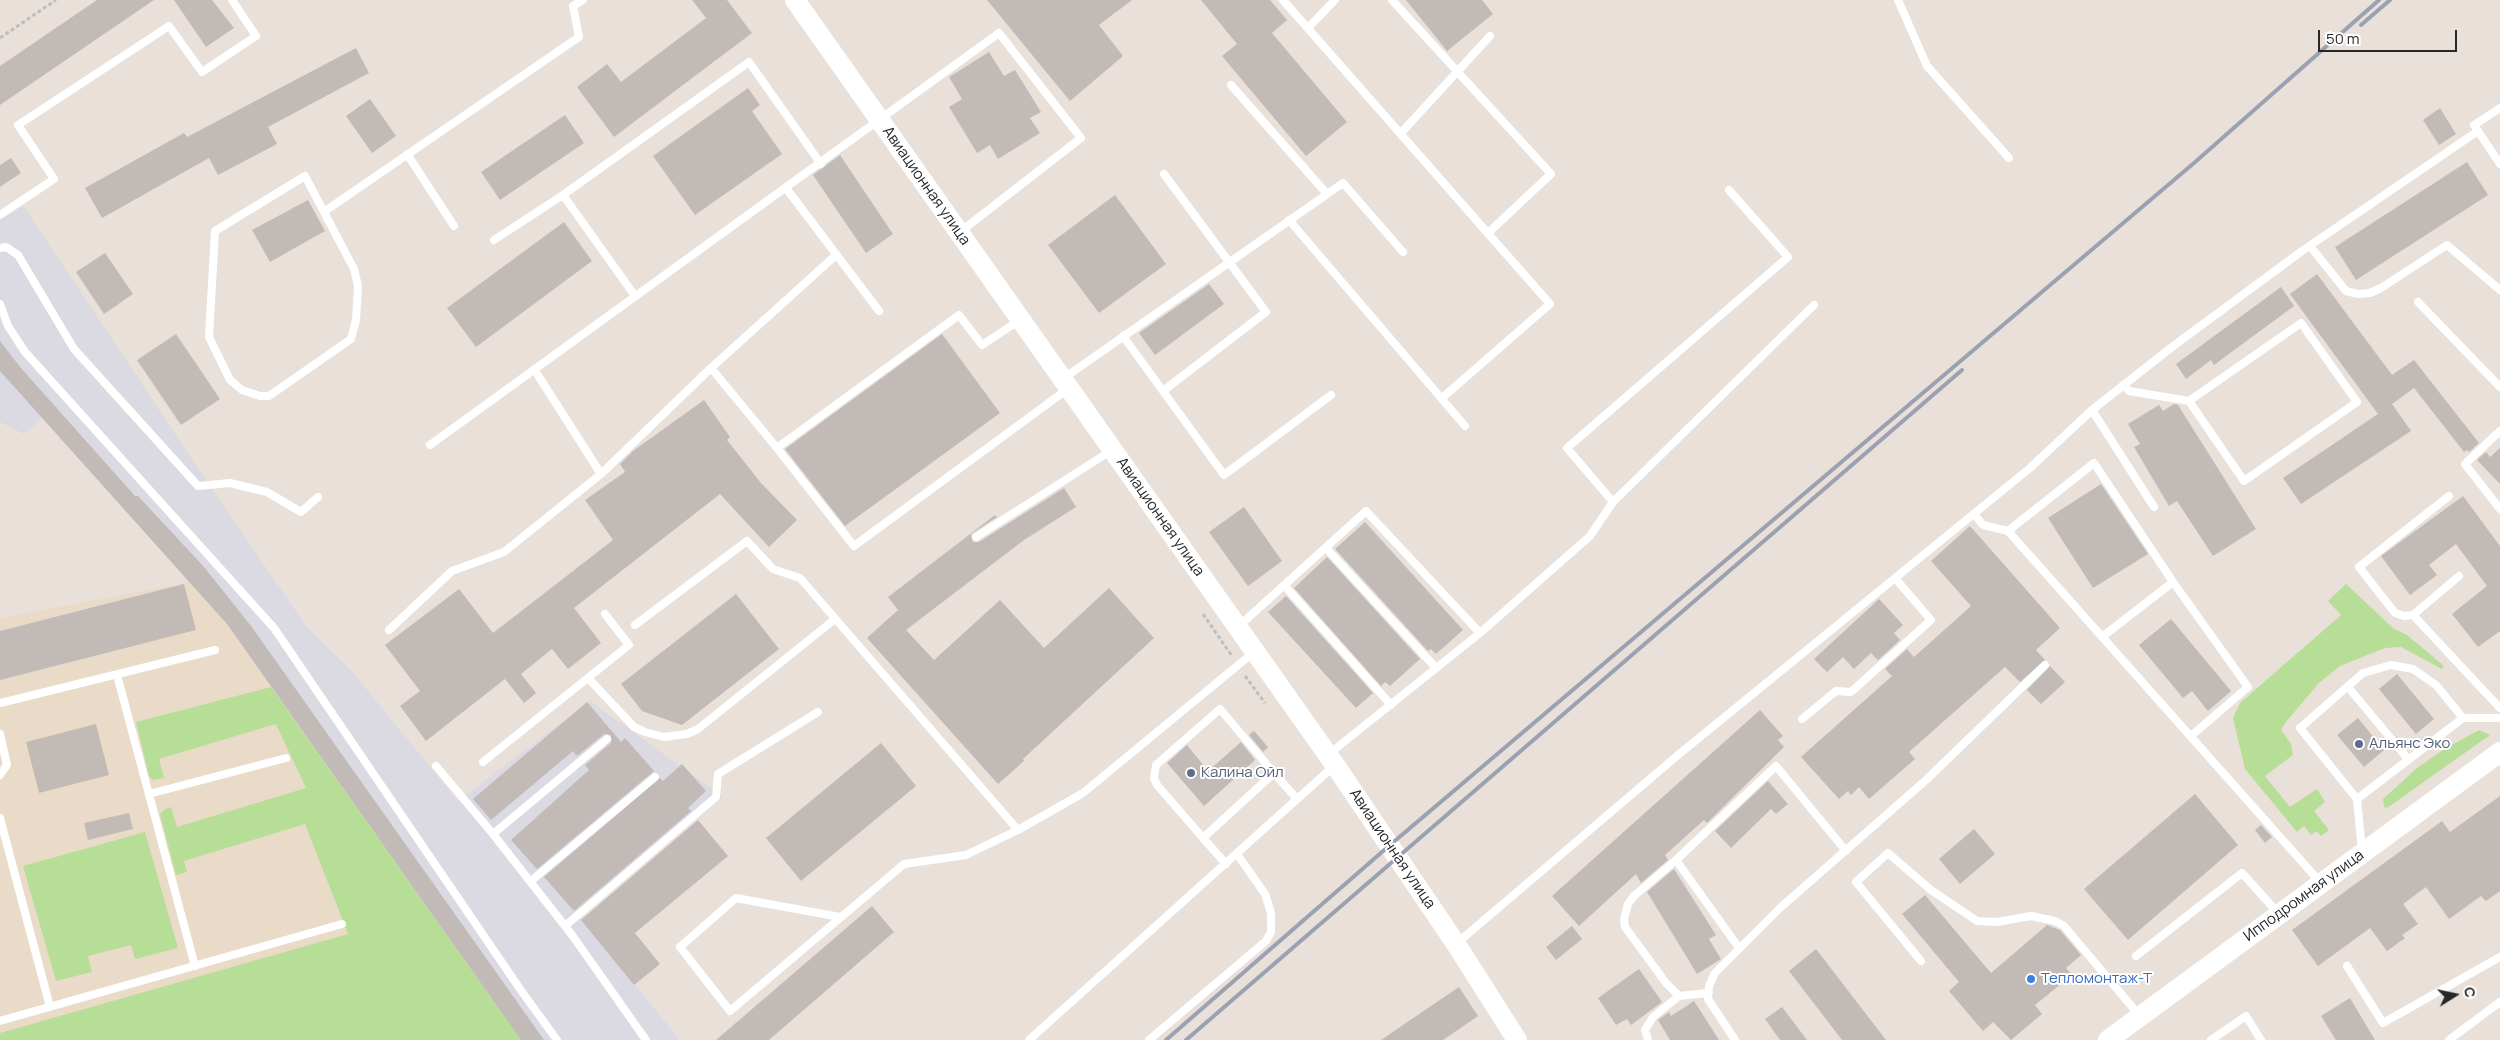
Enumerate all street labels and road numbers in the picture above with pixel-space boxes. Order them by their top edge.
street label: Авиационная улица [878,123,974,249]
street label: Авиационная улица [1112,454,1208,580]
street label: Авиационная улица [1345,786,1439,912]
street label: Ипподромная улица [2240,846,2368,946]

